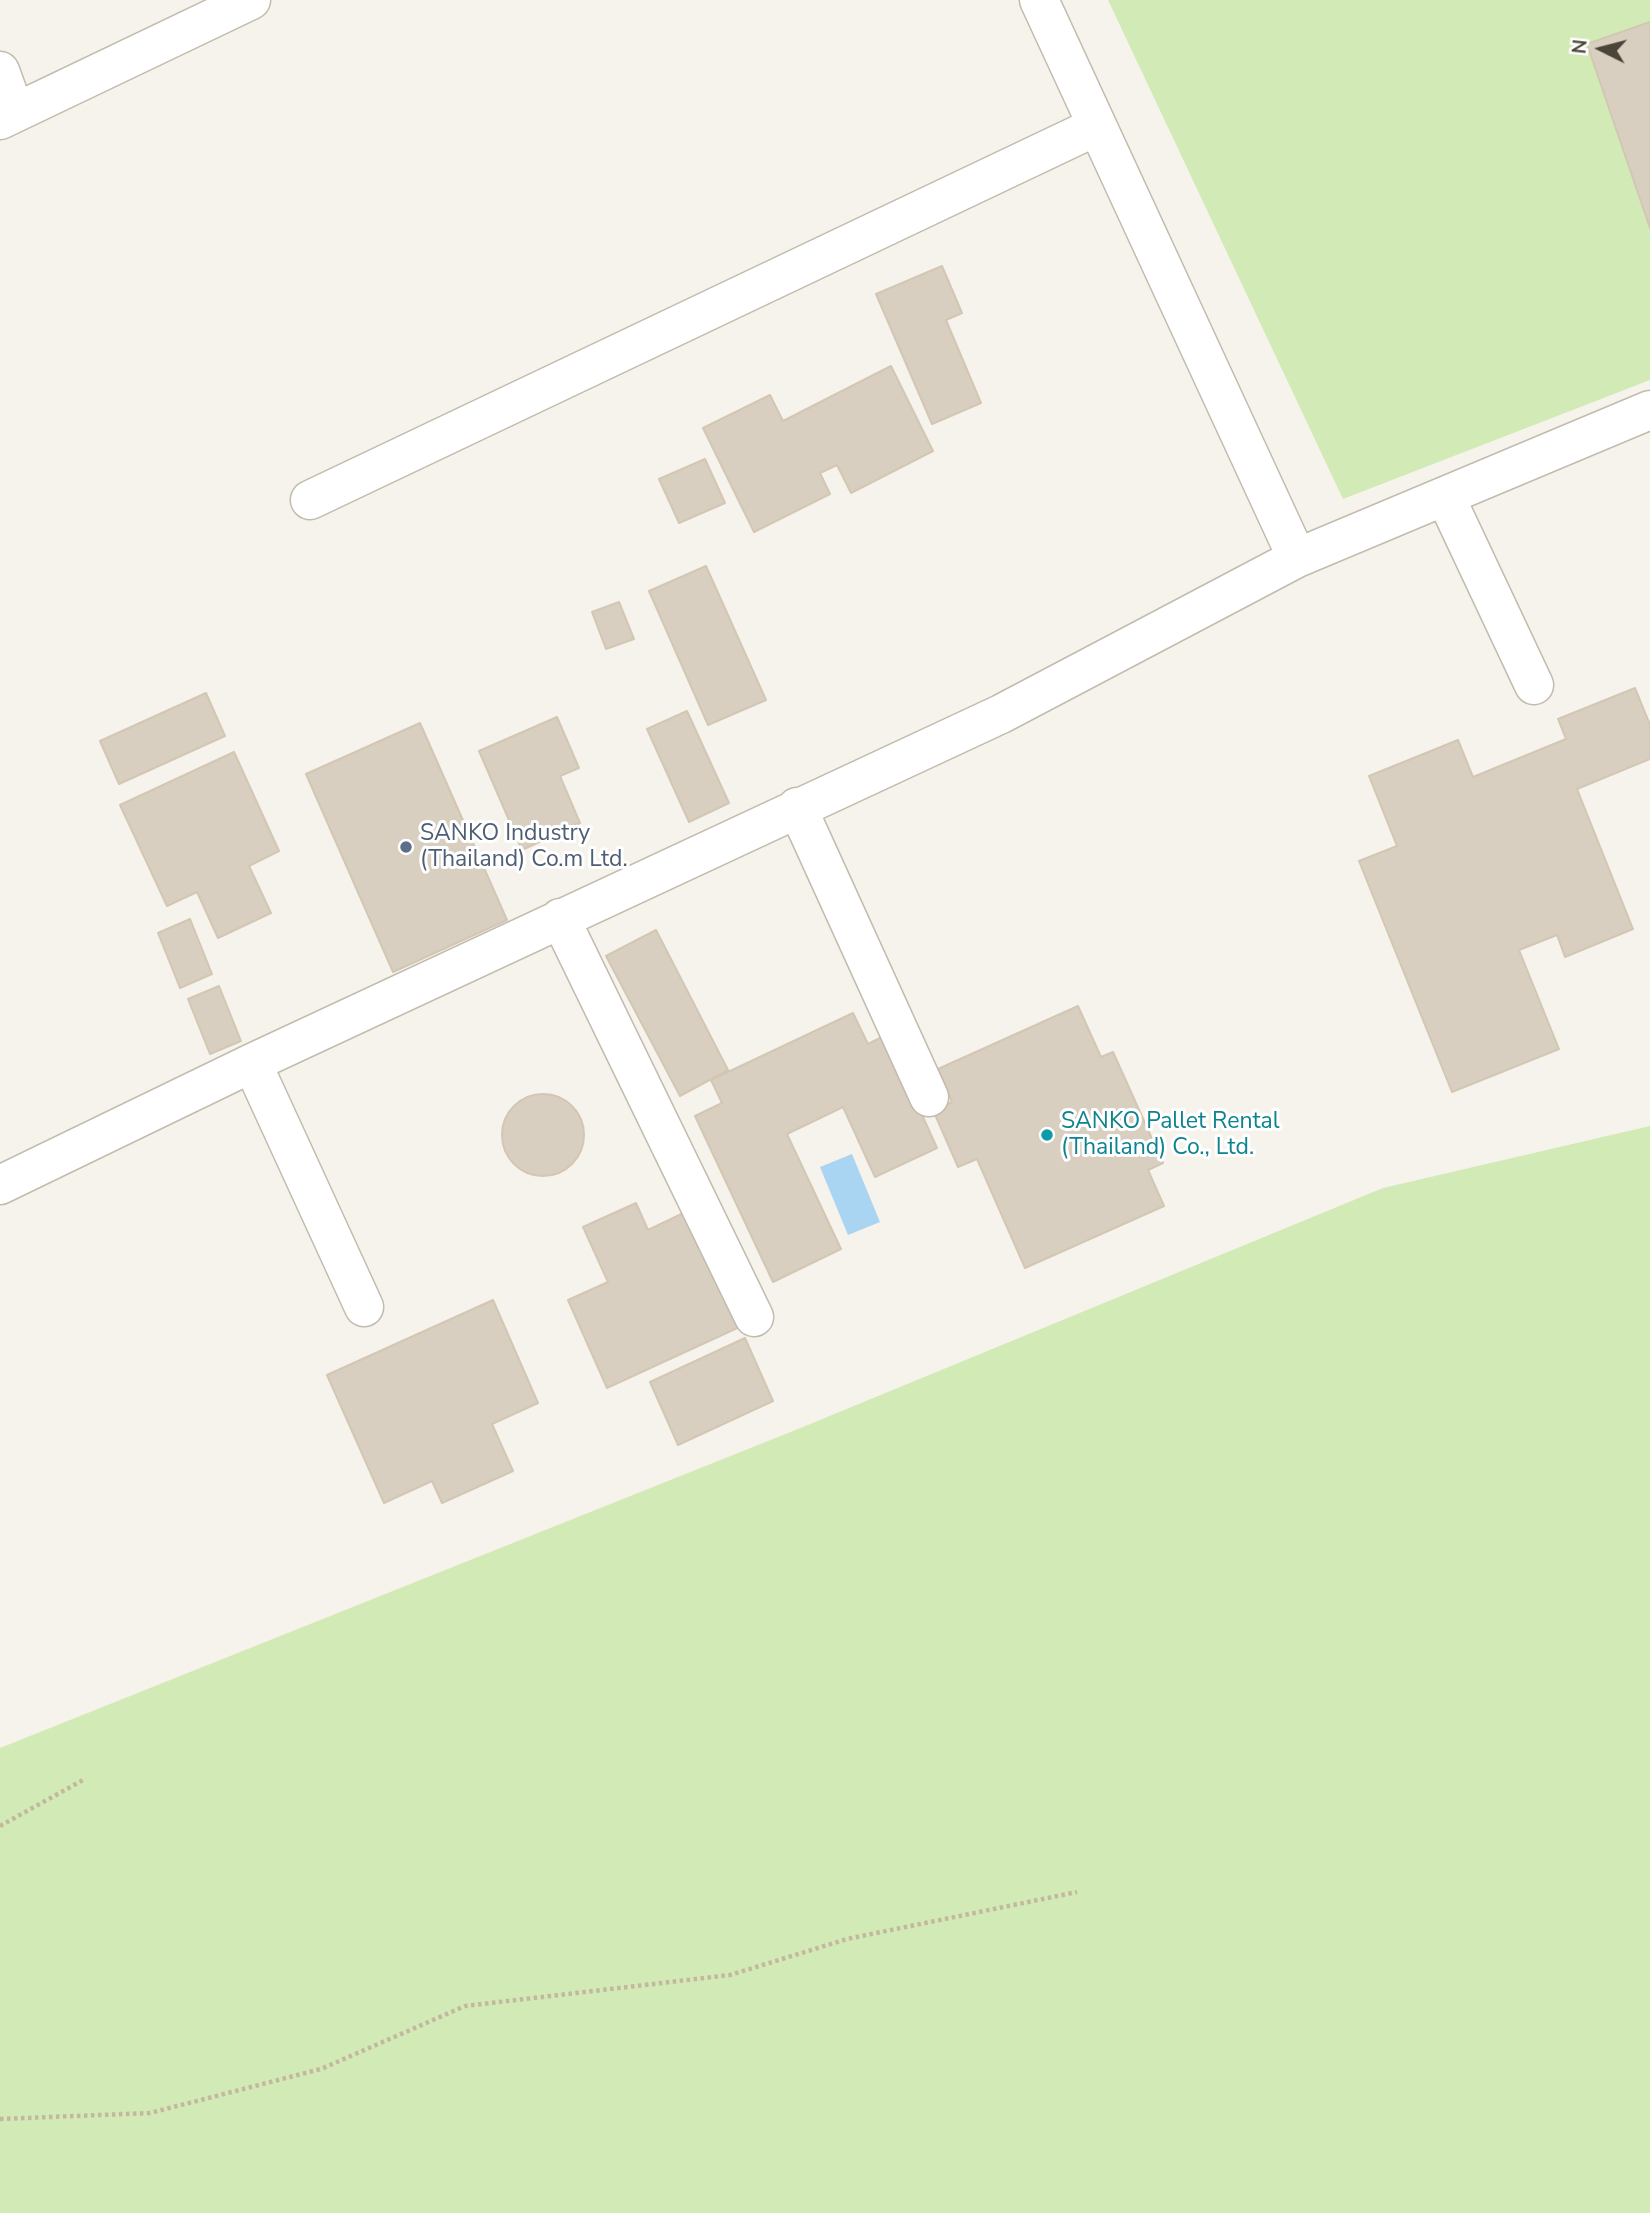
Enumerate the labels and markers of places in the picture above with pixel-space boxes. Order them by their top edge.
place label: SANKO Industry (Thailand) Co.m Ltd. [420,820,628,874]
marker: SANKO Industry (Thailand) Co.m Ltd. [398,839,414,855]
place label: SANKO Pallet Rental (Thailand) Co., Ltd. [1061,1108,1280,1162]
marker: SANKO Pallet Rental (Thailand) Co., Ltd. [1039,1127,1055,1143]

